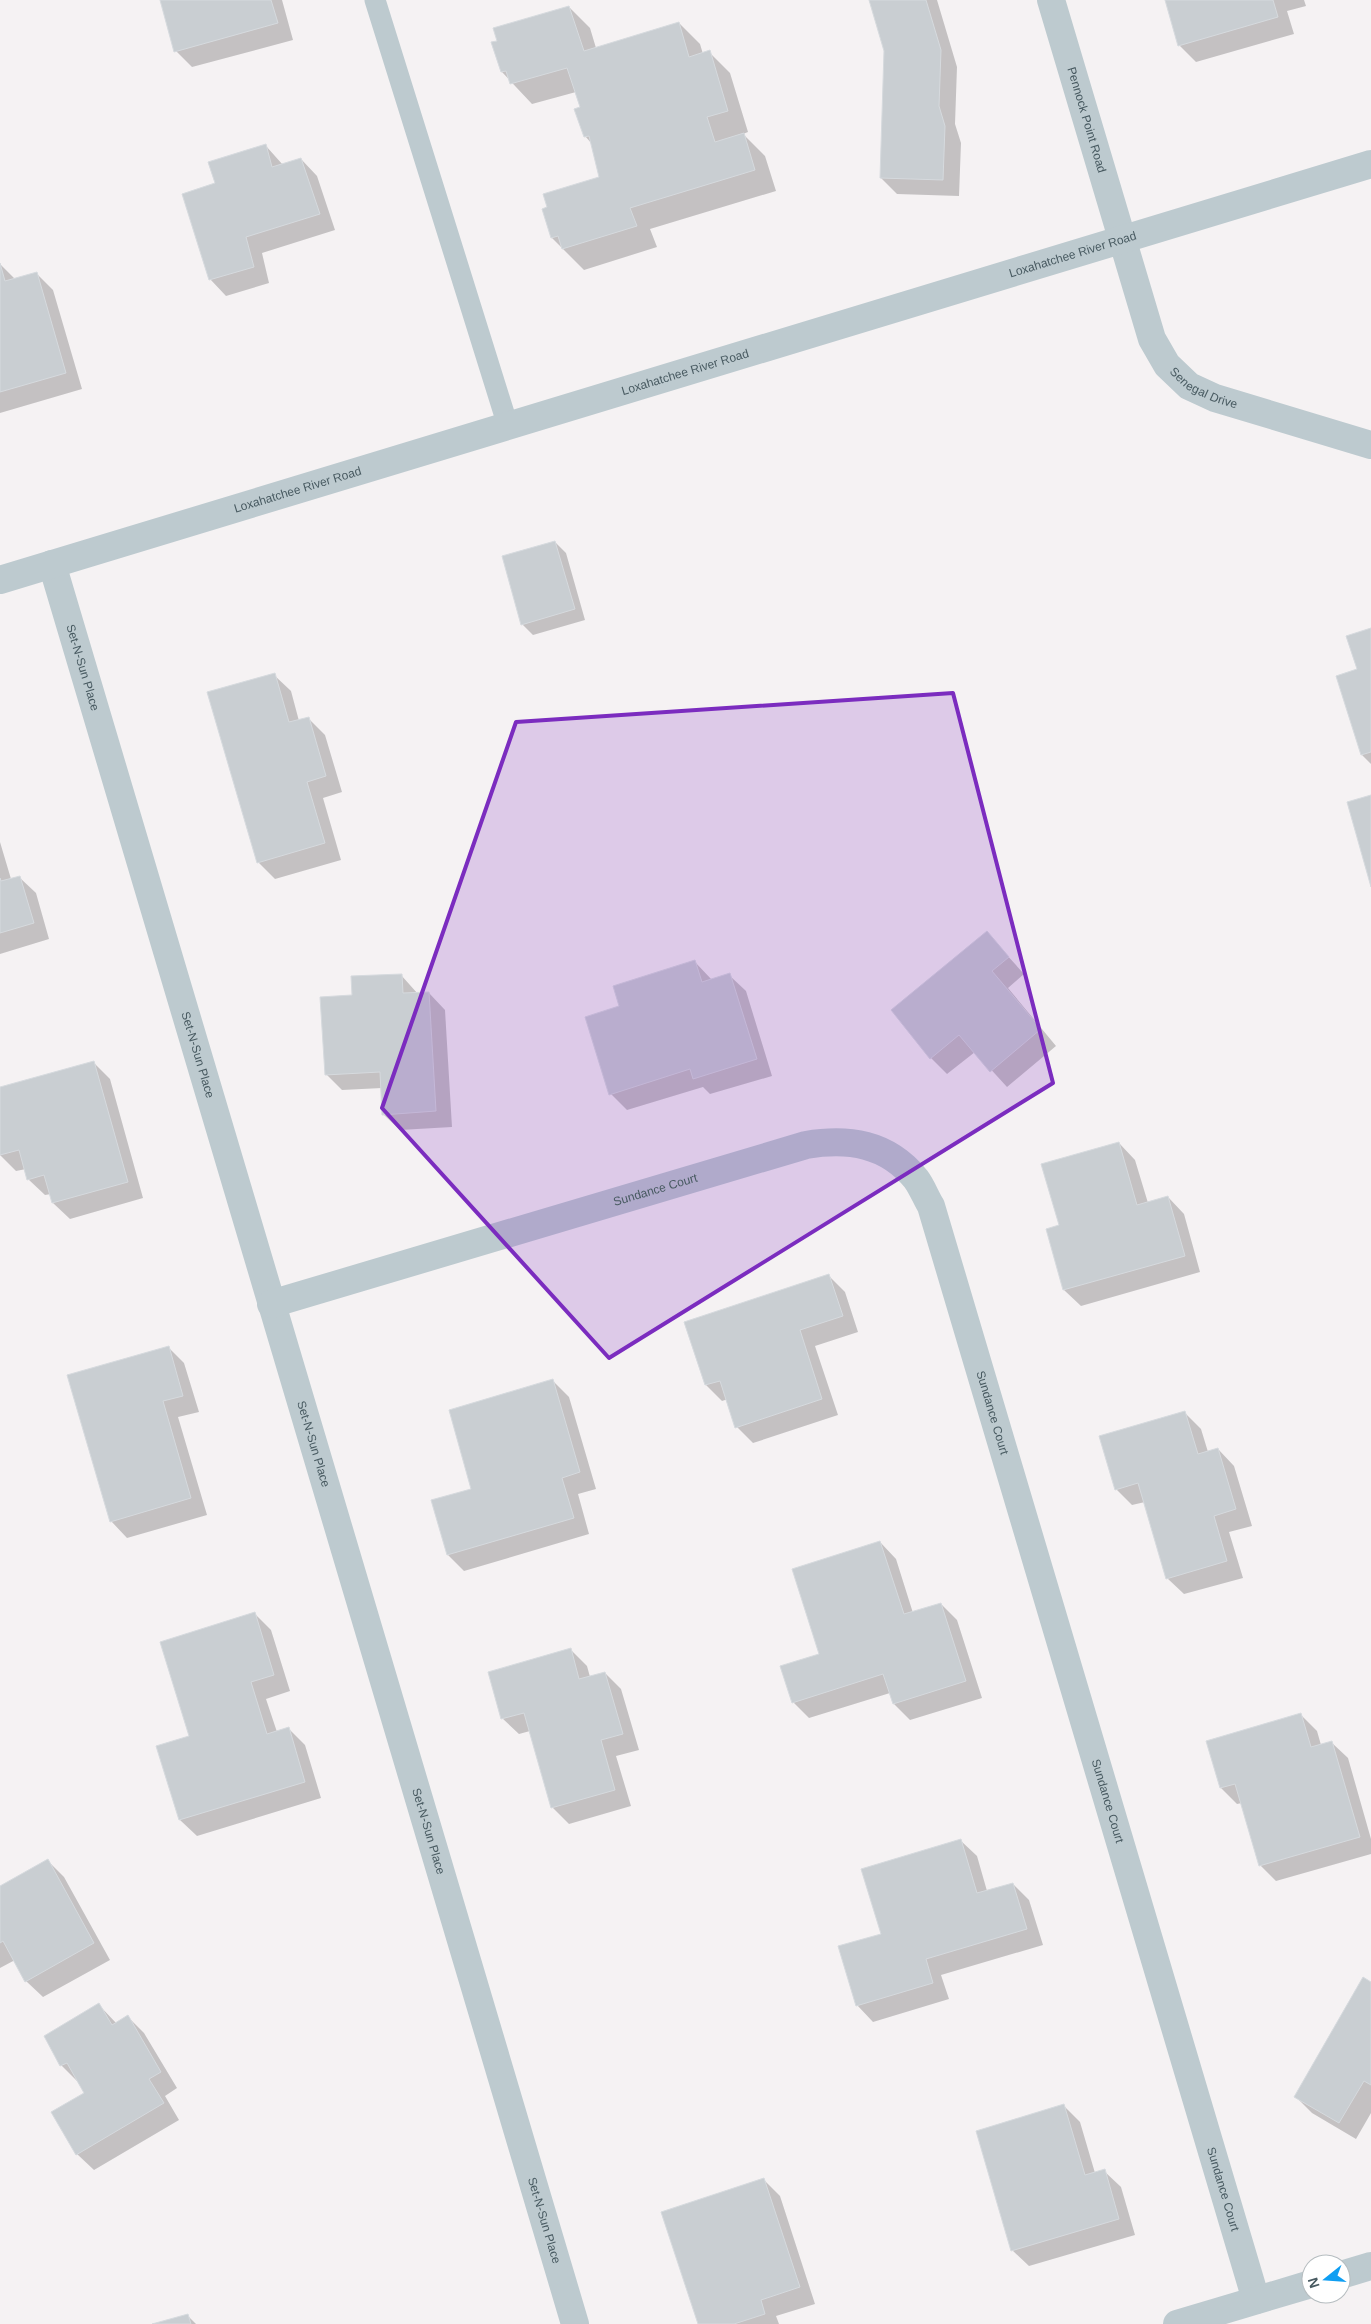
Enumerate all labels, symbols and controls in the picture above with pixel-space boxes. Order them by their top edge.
street label: Pennock Point Road [1064,65,1109,174]
street label: Loxahatchee River Road [1007,229,1138,280]
street label: Loxahatchee River Road [620,346,750,398]
street label: Senegal Drive [1167,364,1239,411]
street label: Loxahatchee River Road [232,464,363,516]
street label: Set-N-Sun Place [63,623,102,713]
street label: Set-N-Sun Place [178,1010,217,1100]
street label: Sundance Court [612,1170,700,1209]
street label: Sundance Court [973,1369,1012,1457]
street label: Set-N-Sun Place [294,1399,333,1489]
street label: Sundance Court [1089,1757,1127,1845]
street label: Set-N-Sun Place [409,1786,448,1876]
street label: Sundance Court [1204,2145,1242,2233]
street label: Set-N-Sun Place [525,2176,564,2266]
north arrow [1301,2254,1351,2304]
text: N [1304,2276,1323,2290]

